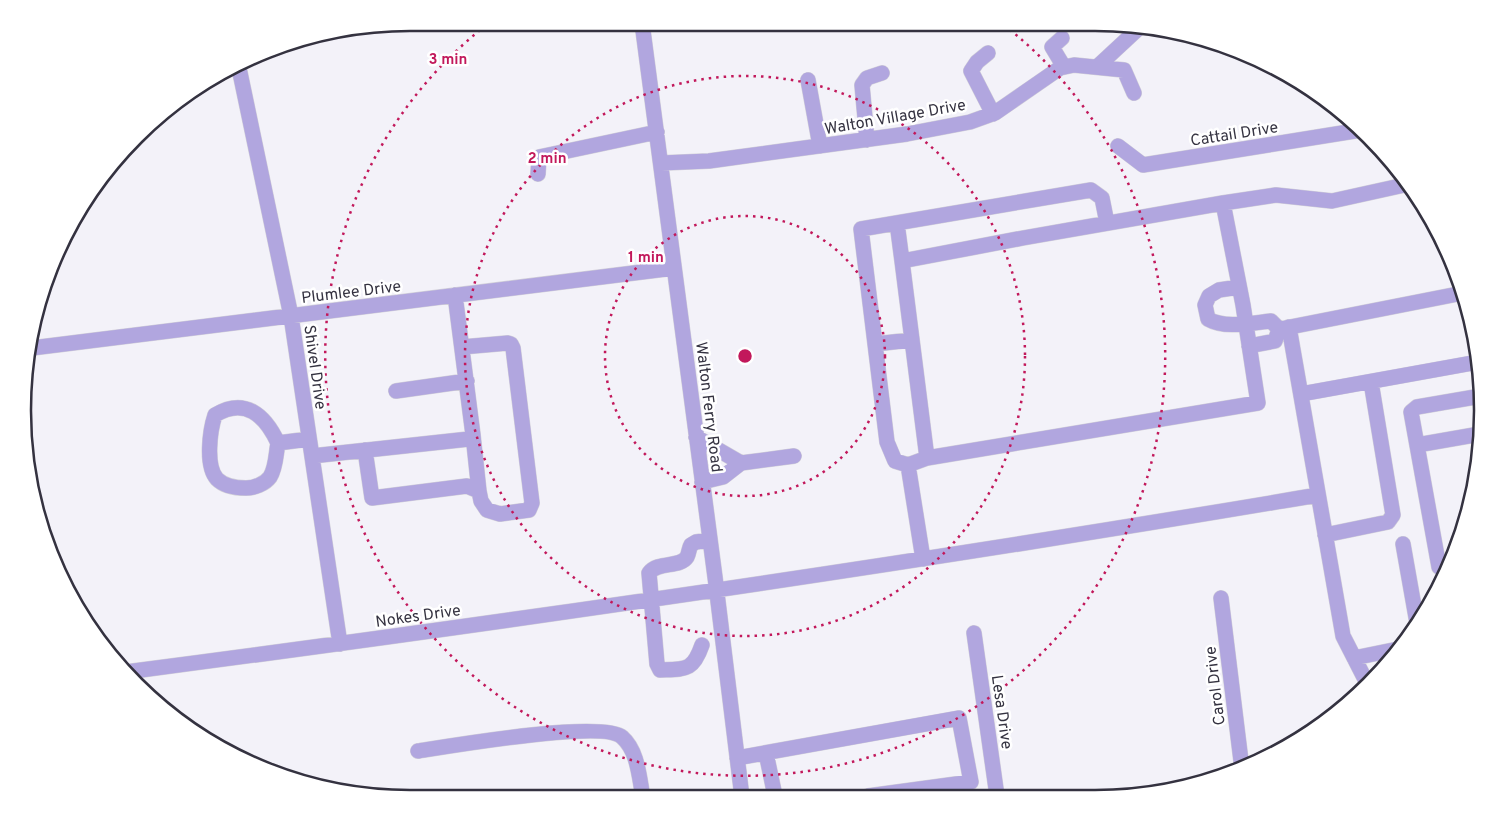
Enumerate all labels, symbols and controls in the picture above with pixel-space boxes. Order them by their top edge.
text: 3 min [428,51,468,70]
street label: Walton Village Drive [823,96,968,140]
street label: Cattail Drive [1189,118,1280,152]
text: 2 min [527,150,567,169]
text: 1 min [628,249,664,268]
street label: Plumlee Drive [300,277,402,309]
street label: Shivel Drive [298,324,330,411]
street label: Walton Ferry Road [690,341,726,474]
centre of rings [736,347,754,365]
street label: Nokes Drive [374,601,462,633]
street label: Carol Drive [1201,645,1231,726]
street label: Lesa Drive [986,674,1016,751]

